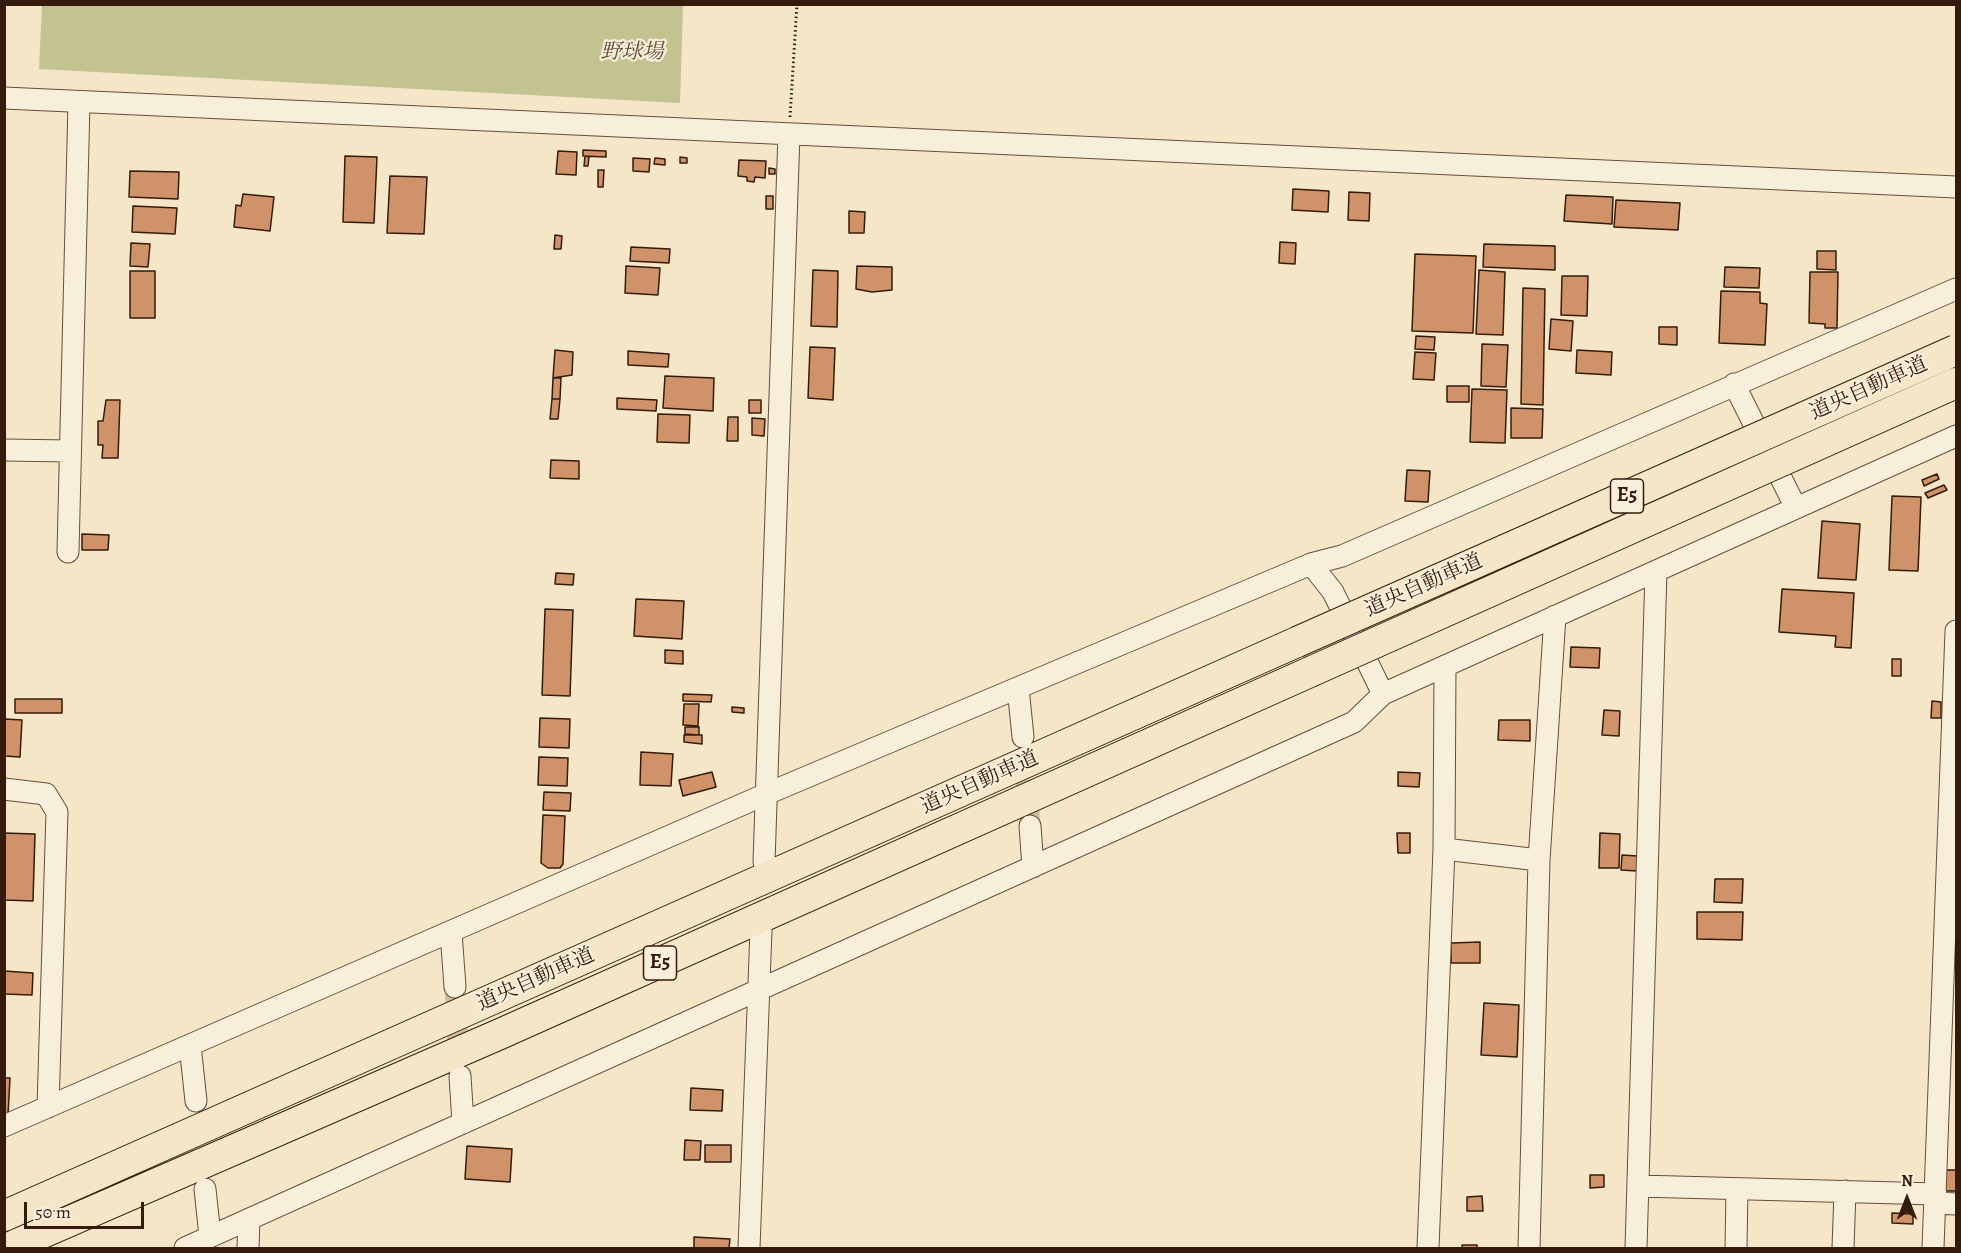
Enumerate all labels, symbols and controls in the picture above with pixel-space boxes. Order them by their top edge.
park label: 野球場 [601,40,663,66]
street label: 道央自動車道 [1806,352,1932,426]
road number: E5 [1610,479,1644,513]
street label: 道央自動車道 [1361,549,1487,623]
street label: 道央自動車道 [917,746,1043,820]
street label: 道央自動車道 [473,943,599,1017]
road number: E5 [644,946,676,980]
north arrow [1877,1169,1937,1229]
text: N [1901,1170,1913,1192]
scale bar [27,1190,147,1228]
text: 50 m [35,1200,71,1224]

